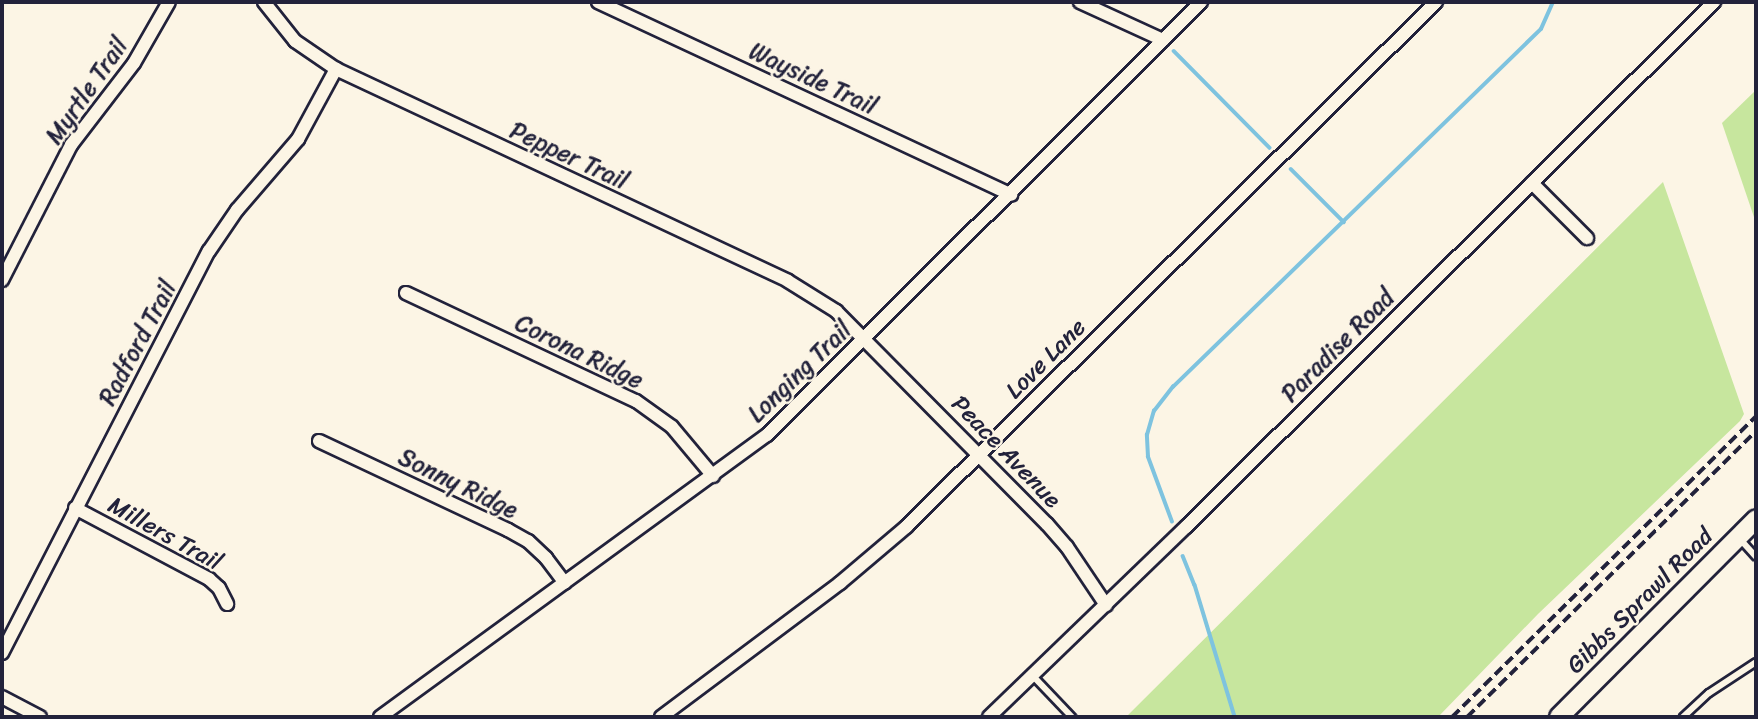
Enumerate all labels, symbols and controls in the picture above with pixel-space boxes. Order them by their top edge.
street label: Myrtle Trail [40,32,134,150]
street label: Wayside Trail [745,37,881,121]
street label: Pepper Trail [505,116,633,196]
street label: Radford Trail [93,276,183,410]
street label: Paradise Road [1276,284,1400,408]
street label: Corona Ridge [510,309,648,395]
street label: Love Lane [1000,313,1092,405]
street label: Longing Trail [742,315,858,429]
street label: Peace Avenue [945,390,1067,514]
street label: Sonny Ridge [393,443,523,525]
street label: Millers Trail [103,491,227,577]
street label: Gibbs Sprawl Road [1561,522,1719,680]

